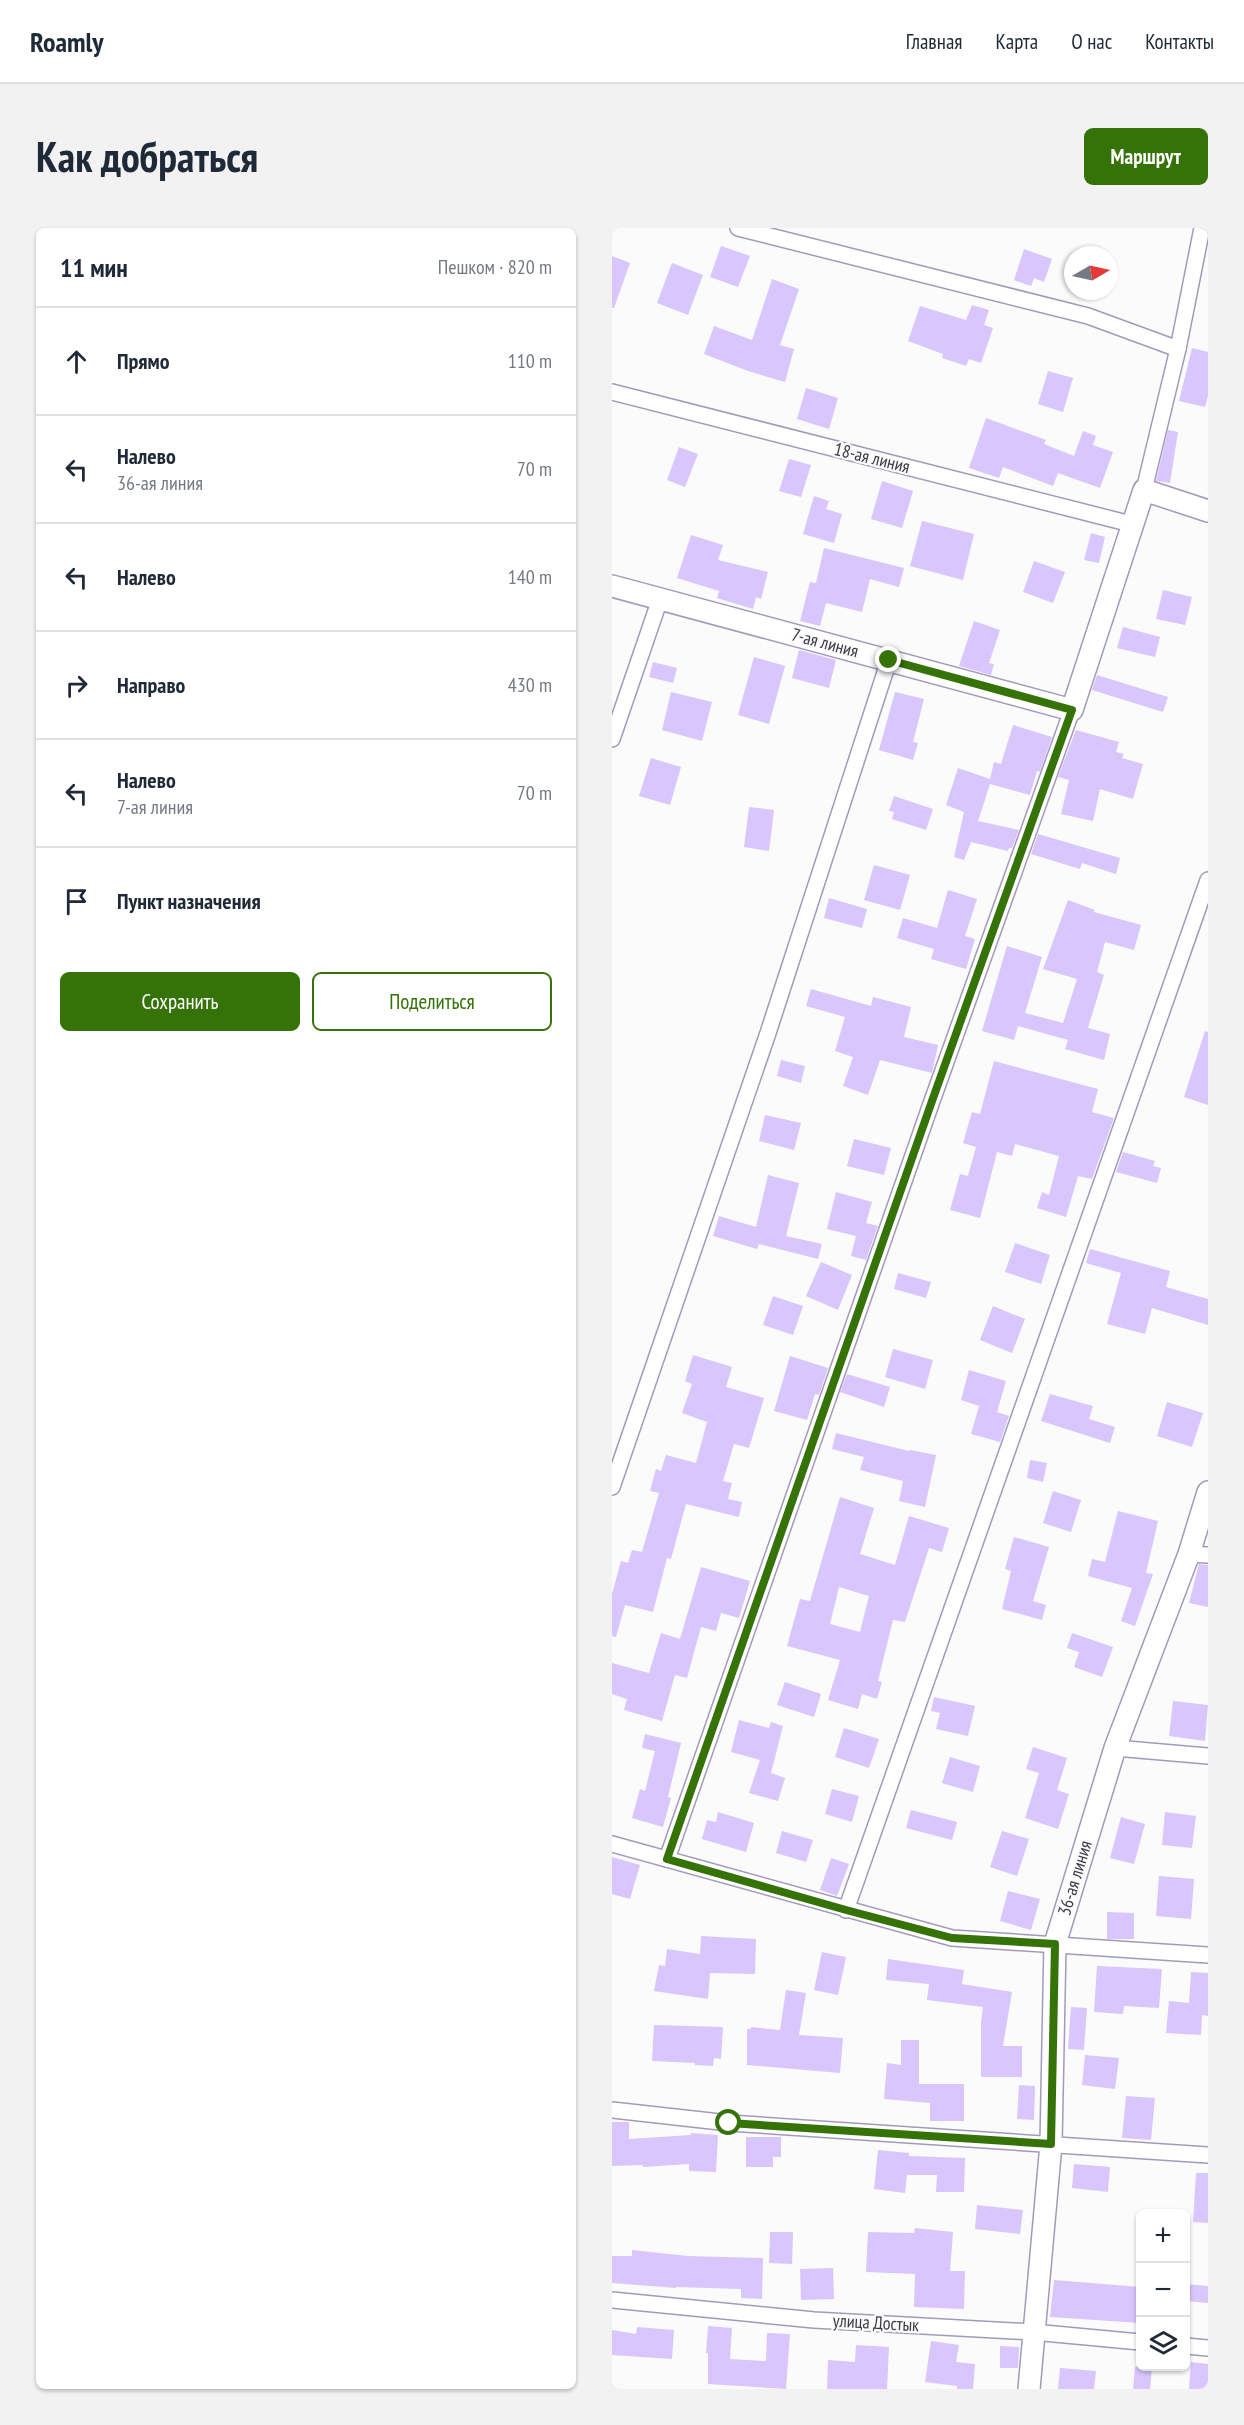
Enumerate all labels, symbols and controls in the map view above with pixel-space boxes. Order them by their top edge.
text: Roamly [30,23,104,60]
text: Главная [906,28,962,55]
text: Карта [995,28,1038,55]
text: О нас [1071,28,1112,55]
text: Контакты [1145,28,1214,55]
button: Маршрут [1084,128,1208,185]
text: Как добраться [36,129,258,184]
north arrow [1064,246,1118,300]
text: 11 мин [60,251,128,284]
text: Пешком · 820 m [438,254,552,280]
icon: ahead [60,345,93,378]
text: Прямо [117,347,170,375]
text: 110 m [508,348,552,374]
street label: 18-ая линия [832,437,912,478]
text: Налево [117,442,176,470]
icon: left [60,453,93,486]
text: 70 m [517,456,552,482]
text: 36-ая линия [117,470,203,496]
icon: left [60,561,93,594]
text: Налево [117,563,176,591]
text: 140 m [508,564,552,590]
street label: 7-ая линия [789,623,861,662]
route end [875,646,901,672]
icon: right [60,669,93,702]
text: Направо [117,671,185,699]
text: 430 m [508,672,552,698]
text: Налево [117,766,176,794]
icon: left [60,777,93,810]
text: 70 m [517,780,552,806]
text: 7-ая линия [117,794,193,820]
icon: arrive [60,885,93,918]
text: Пункт назначения [117,887,261,915]
button: Сохранить [60,972,300,1031]
button: Поделиться [312,972,552,1031]
street label: 36-ая линия [1052,1837,1097,1918]
route start [715,2109,741,2135]
map controls [1136,2209,1190,2371]
button: + [1136,2209,1190,2263]
button: − [1136,2263,1190,2317]
street label: улица Достык [832,2309,920,2336]
button: layers [1136,2317,1190,2371]

